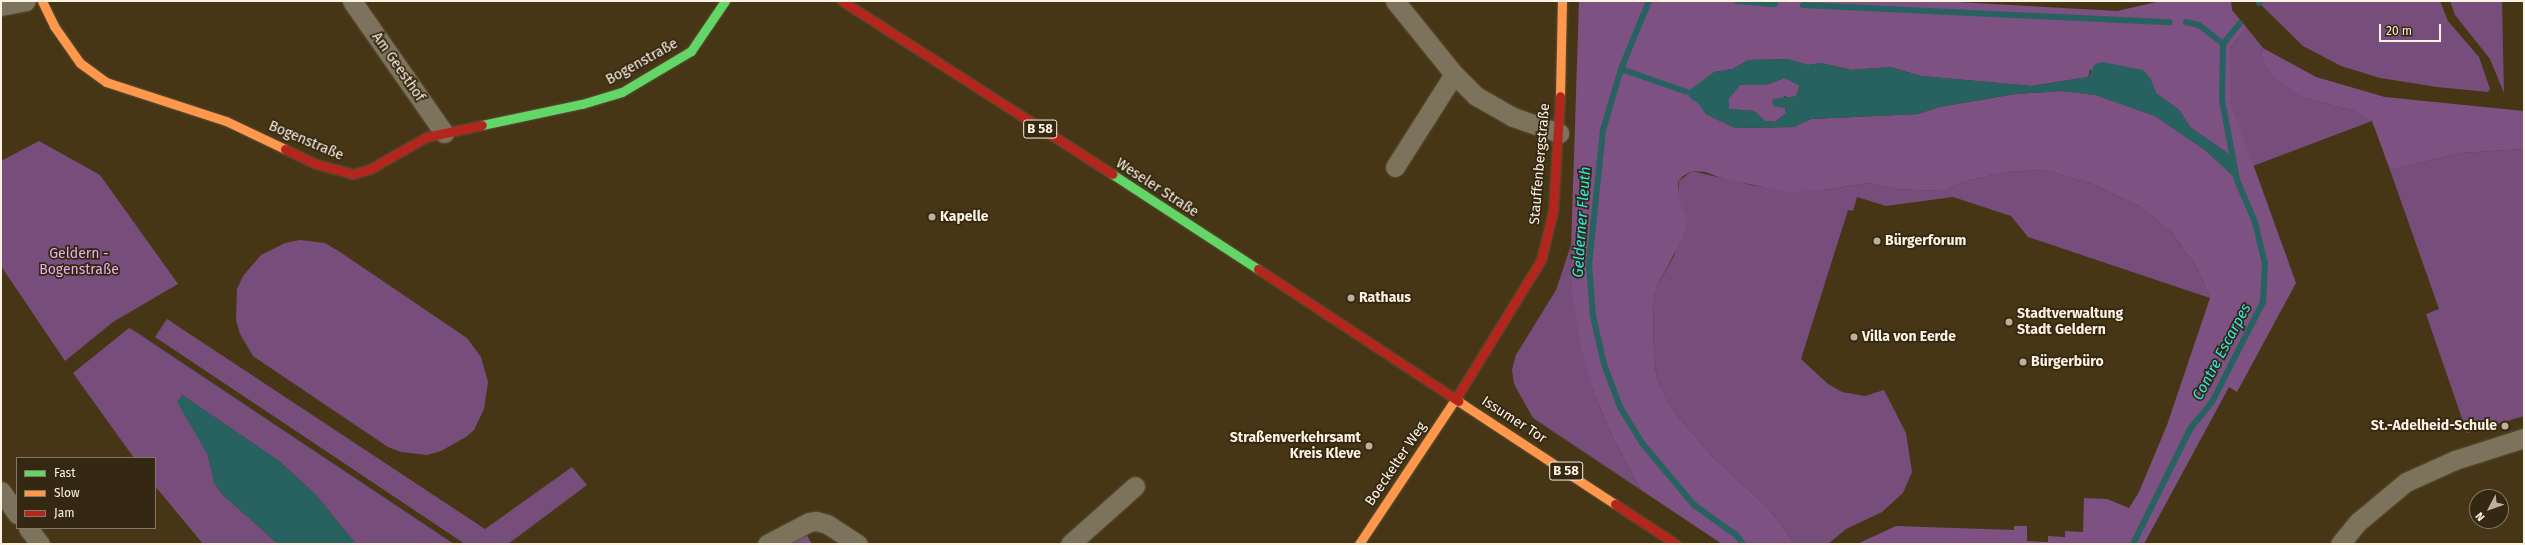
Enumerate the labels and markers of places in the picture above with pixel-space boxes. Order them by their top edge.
place label: Kapelle [940,209,988,225]
marker: Kapelle [927,212,937,222]
place label: Bürgerforum [1885,233,1966,249]
marker: Bürgerforum [1872,236,1882,246]
place label: Rathaus [1359,290,1411,306]
marker: Rathaus [1346,293,1356,303]
place label: Stadtverwaltung Stadt Geldern [2017,306,2123,338]
marker: Stadtverwaltung Stadt Geldern [2004,317,2014,327]
place label: Villa von Eerde [1862,329,1956,345]
marker: Villa von Eerde [1849,332,1859,342]
place label: Bürgerbüro [2031,354,2104,370]
marker: Bürgerbüro [2018,357,2028,367]
place label: St.-Adelheid-Schule [2371,418,2497,434]
marker: St.-Adelheid-Schule [2500,421,2510,431]
place label: Straßenverkehrsamt Kreis Kleve [1230,430,1361,462]
marker: Straßenverkehrsamt Kreis Kleve [1364,441,1374,451]

